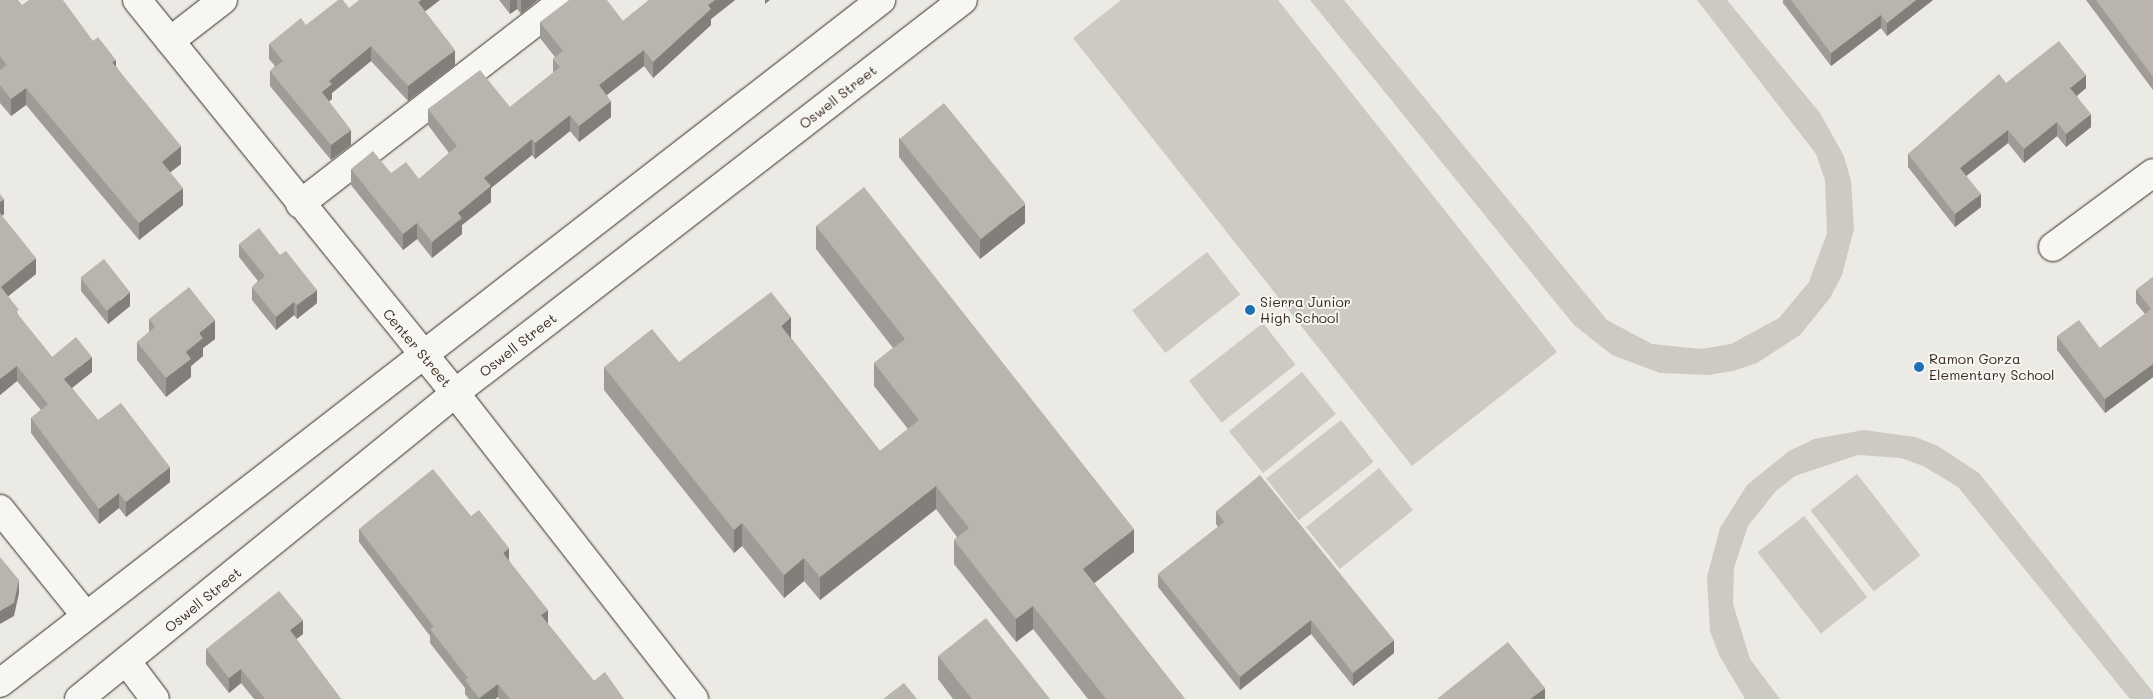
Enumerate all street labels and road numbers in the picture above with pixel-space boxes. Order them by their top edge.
street label: Oswell Street [796,62,880,132]
street label: Center Street [379,305,455,391]
street label: Oswell Street [476,310,560,380]
street label: Oswell Street [161,564,245,636]

